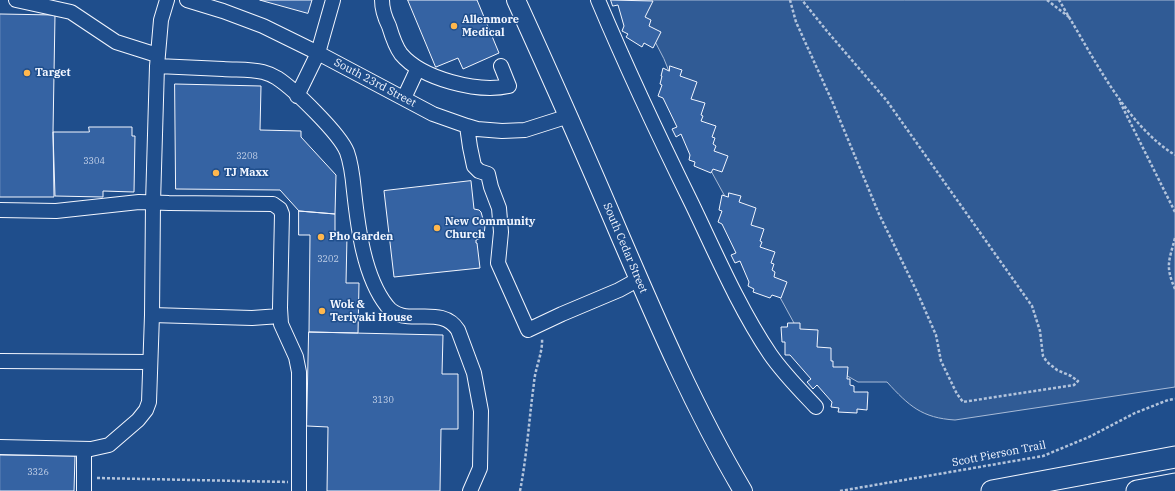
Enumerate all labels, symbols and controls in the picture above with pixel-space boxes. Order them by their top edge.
place label: Allenmore Medical [462,13,519,39]
marker: Allenmore Medical [449,21,459,31]
street label: South 23rd Street [332,56,418,110]
place label: Target [35,66,71,80]
marker: Target [22,68,32,78]
house number: 3208 [236,151,258,161]
house number: 3304 [83,156,105,166]
place label: TJ Maxx [224,166,269,180]
marker: TJ Maxx [211,168,221,178]
street label: South Cedar Street [600,201,650,295]
place label: New Community Church [445,215,535,241]
marker: New Community Church [432,223,442,233]
place label: Pho Garden [329,230,393,244]
marker: Pho Garden [316,232,326,242]
house number: 3202 [317,254,339,264]
place label: Wok & Teriyaki House [330,298,412,324]
marker: Wok & Teriyaki House [317,306,327,316]
house number: 3130 [372,395,394,405]
street label: Scott Pierson Trail [951,438,1047,470]
house number: 3326 [27,467,49,477]

